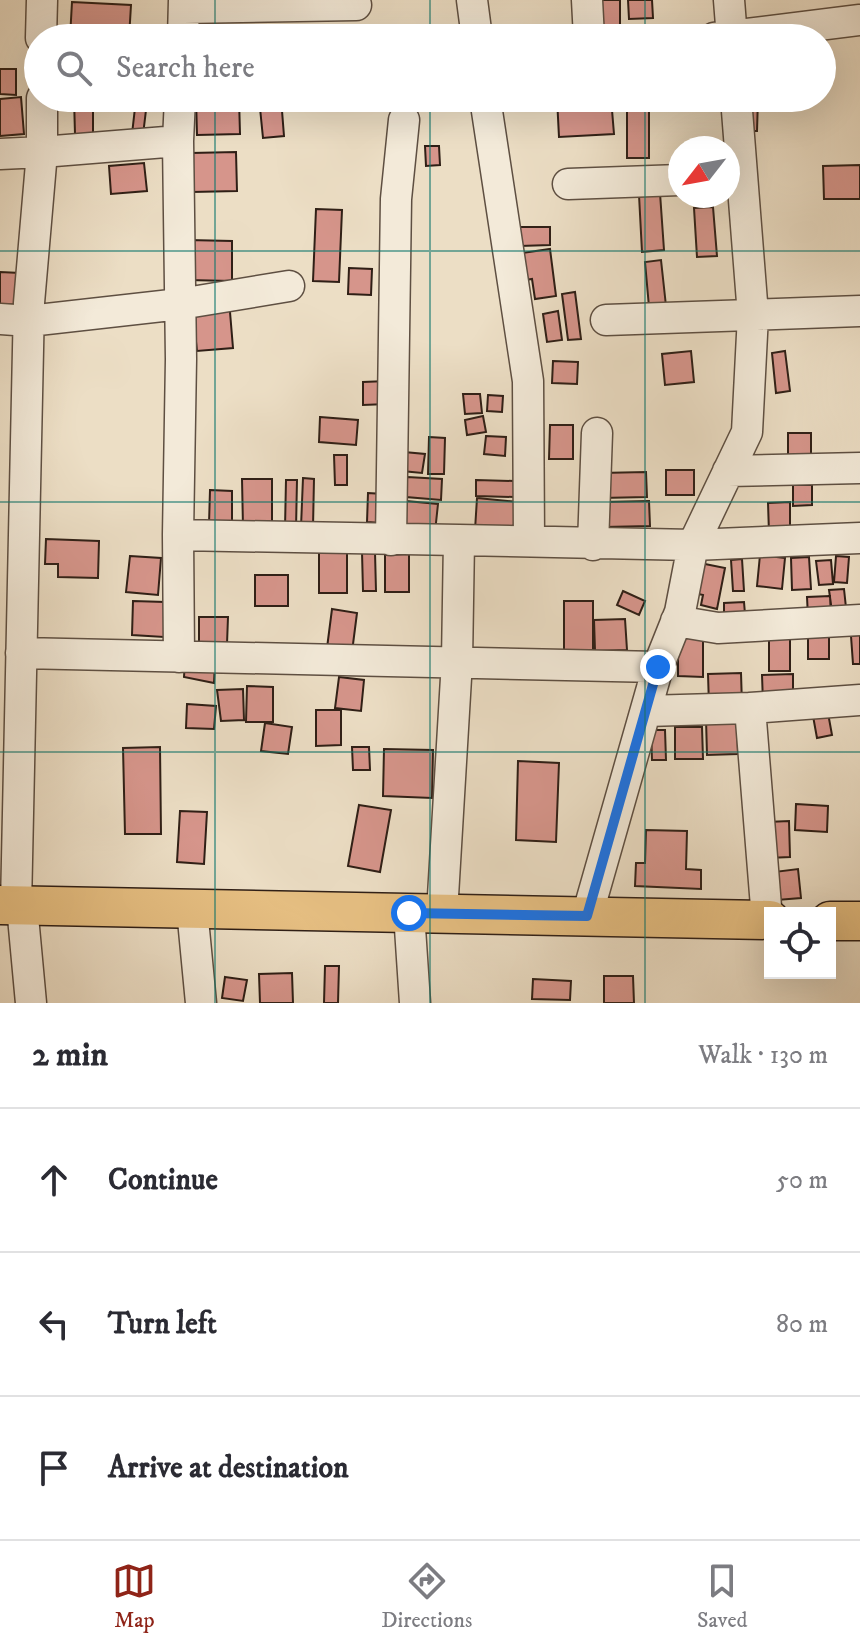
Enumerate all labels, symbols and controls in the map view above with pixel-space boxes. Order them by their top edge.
search box [24,24,836,112]
icon: search [52,46,96,90]
text: Search here [116,50,255,87]
north arrow [668,136,740,208]
route end [640,649,676,685]
route start [391,895,427,931]
map controls [764,907,836,979]
button: locate [764,907,836,979]
text: 2 min [32,1034,108,1076]
text: Walk · 130 m [698,1039,828,1072]
icon: ahead [32,1158,76,1202]
text: Continue [108,1162,218,1199]
text: 50 m [776,1164,828,1197]
icon: left [32,1302,76,1346]
text: Turn left [108,1306,217,1343]
text: 80 m [776,1308,828,1341]
icon: arrive [32,1446,76,1490]
text: Arrive at destination [108,1450,349,1487]
tab: Map [112,1559,156,1634]
tab: Directions [381,1559,472,1634]
tab: Saved [697,1559,748,1634]

